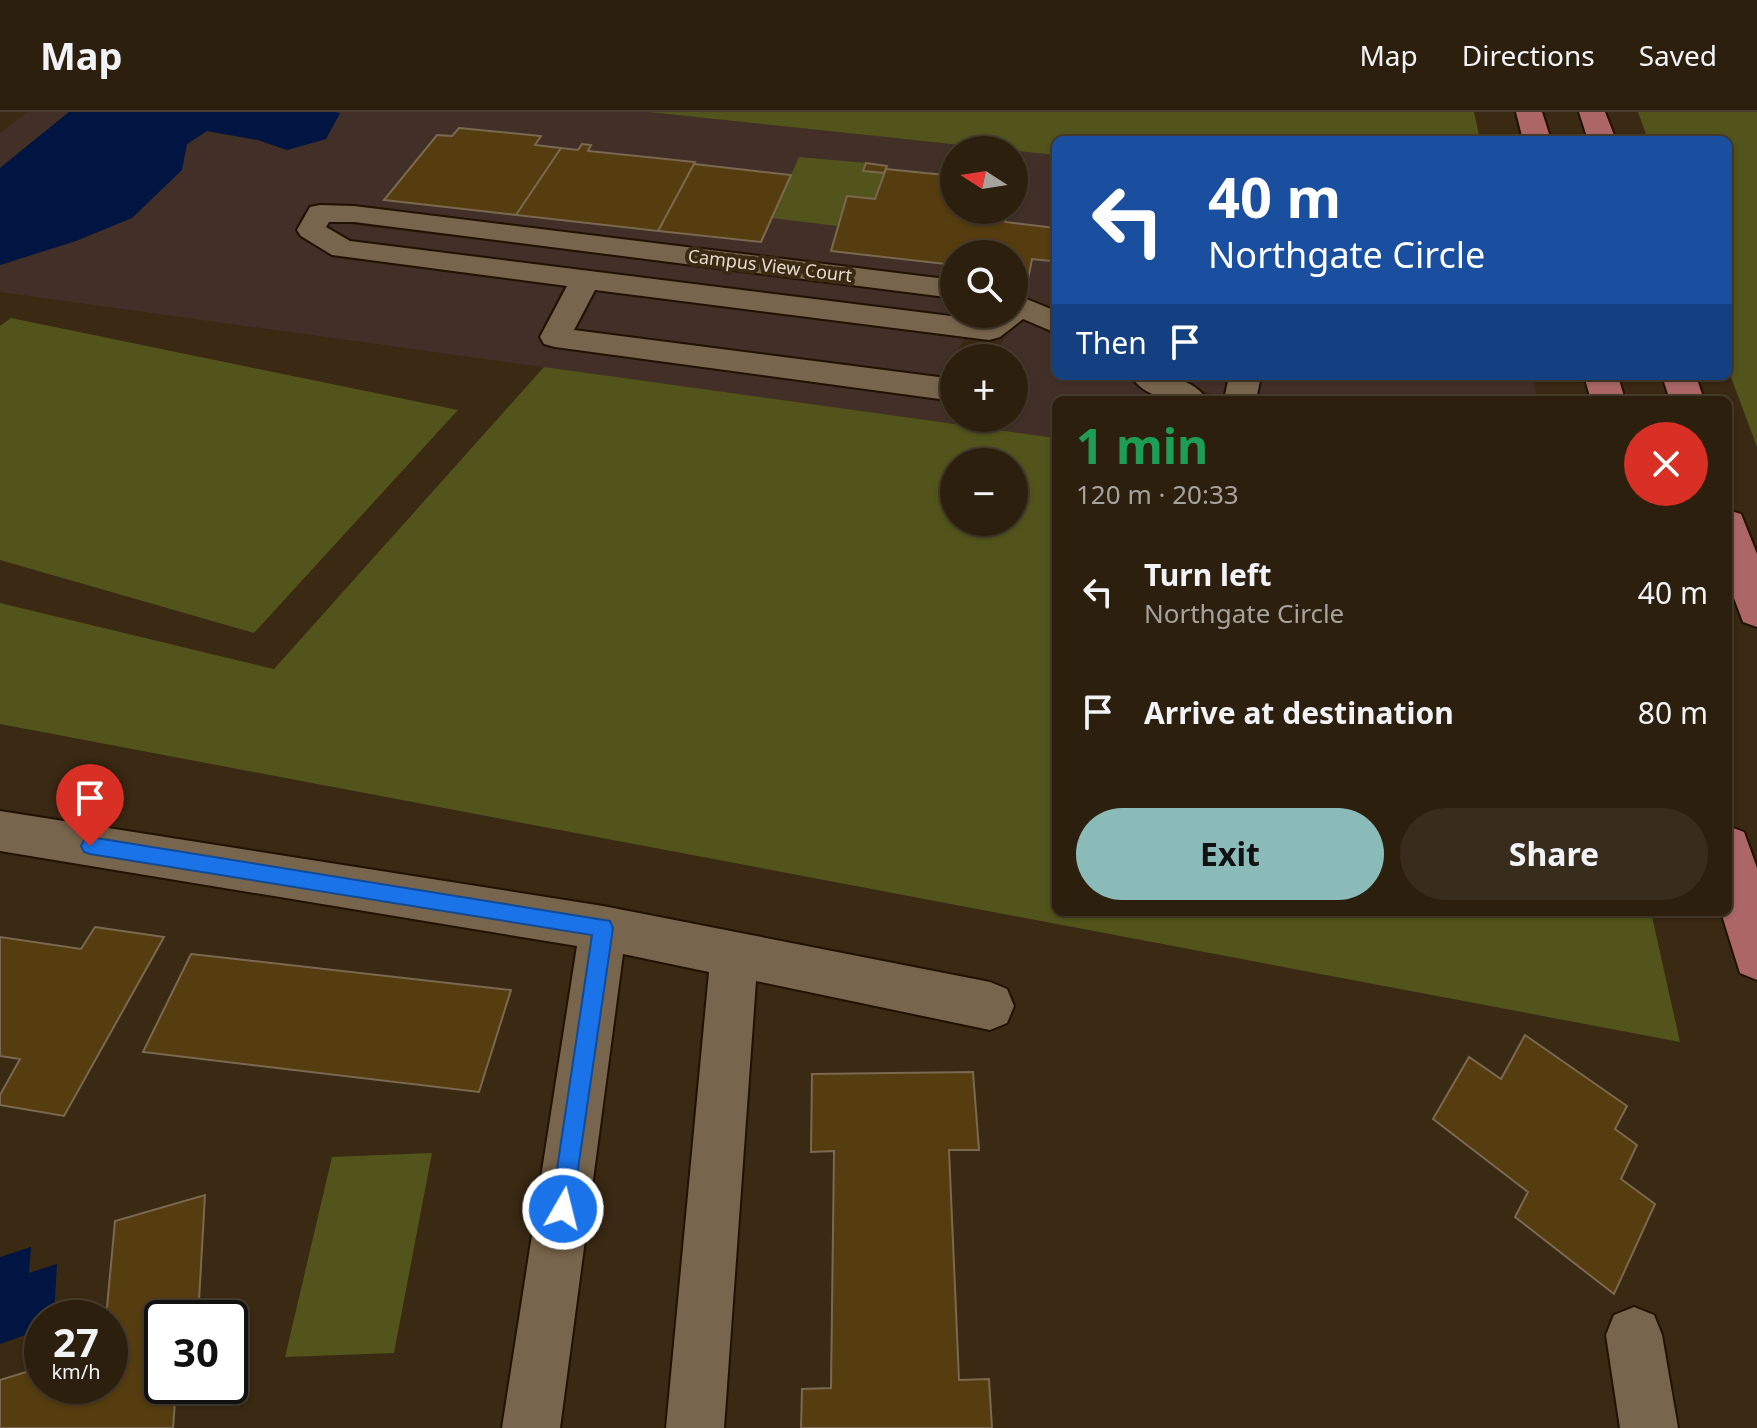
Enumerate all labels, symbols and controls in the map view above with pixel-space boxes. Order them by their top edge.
text: Map [40,29,123,81]
text: Map [1359,36,1418,74]
text: Directions [1462,36,1595,74]
text: Saved [1639,36,1717,74]
north arrow [940,136,1028,224]
map controls [940,136,1028,536]
text: 40 m [1208,158,1341,234]
icon: left [1076,168,1180,272]
text: Northgate Circle [1208,230,1485,279]
button: search [940,240,1028,328]
street label: Campus View Court [687,243,854,287]
icon: arrive [1163,320,1207,364]
text: Then [1076,322,1147,363]
button: + [940,344,1028,432]
text: 1 min [1076,413,1208,478]
button: close [1624,422,1708,506]
button: − [940,448,1028,536]
text: 120 m · 20:33 [1076,476,1239,512]
text: Turn left [1144,554,1272,595]
icon: left [1076,570,1120,614]
text: 40 m [1638,572,1708,613]
text: Northgate Circle [1144,595,1344,631]
icon: arrive [1076,690,1120,734]
text: Arrive at destination [1144,692,1454,733]
text: 80 m [1638,692,1708,733]
pin [56,764,124,846]
icon: arrive [68,776,112,820]
button: Exit [1076,808,1384,900]
button: Share [1400,808,1708,900]
position arrow [521,1167,605,1251]
speed limit sign: 30 [144,1300,248,1404]
text: 27 [53,1314,99,1369]
text: km/h [51,1358,101,1385]

